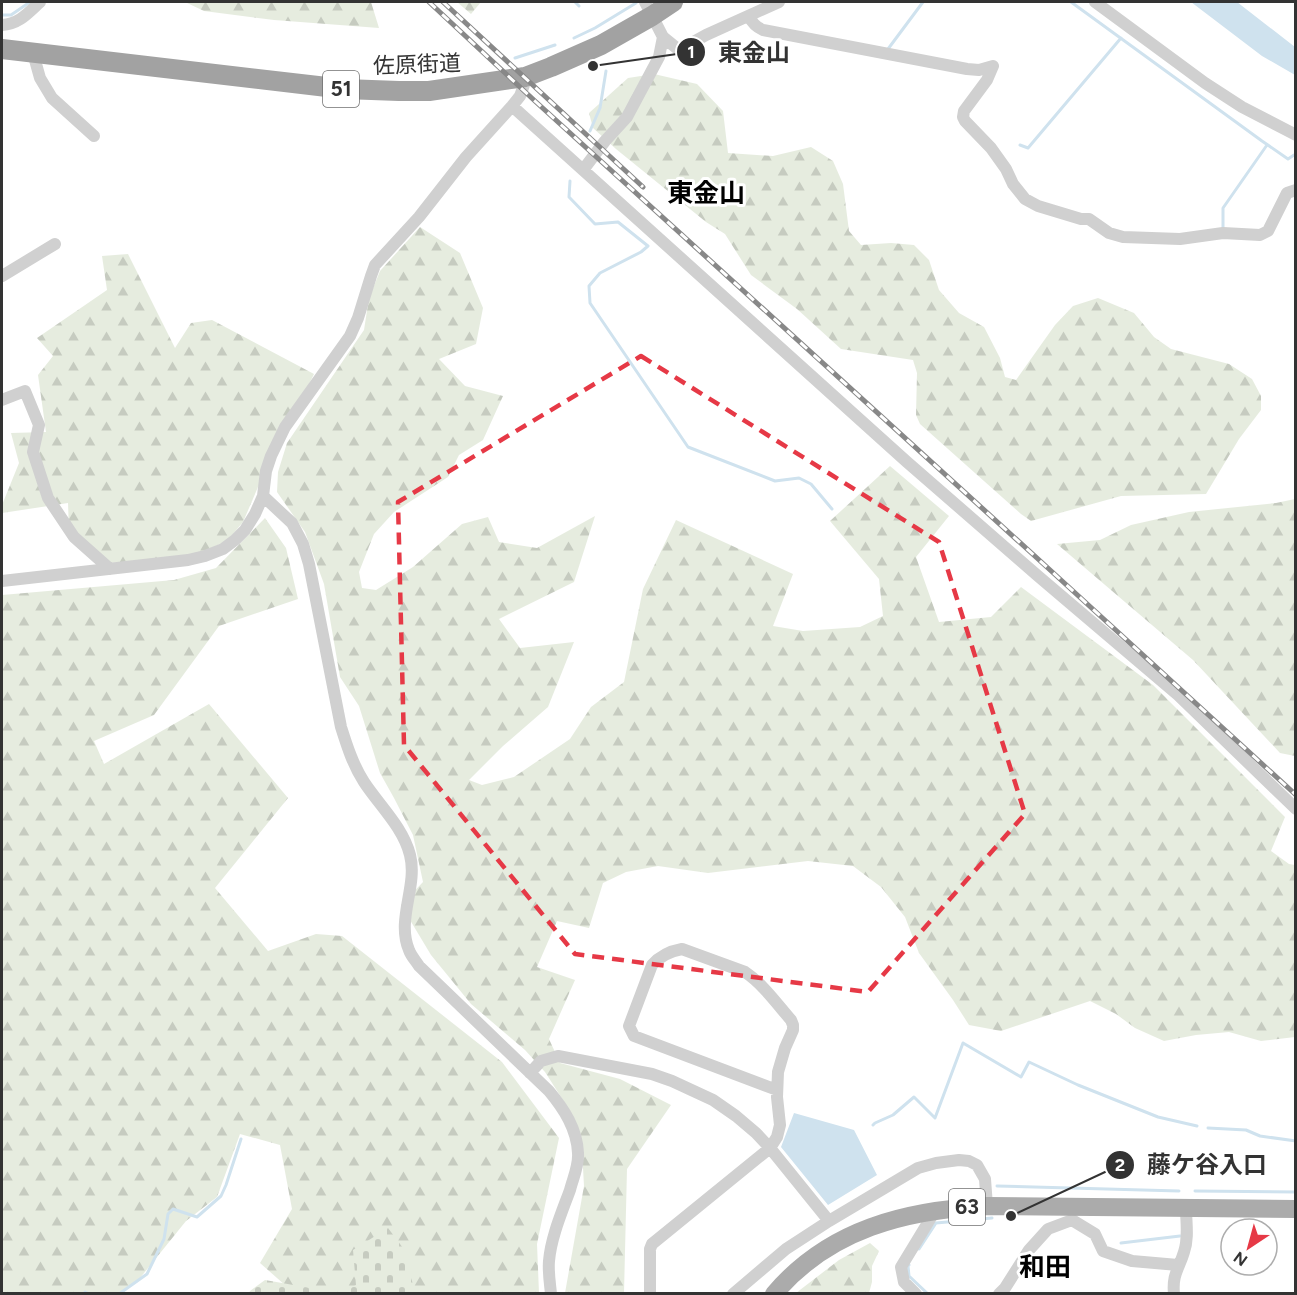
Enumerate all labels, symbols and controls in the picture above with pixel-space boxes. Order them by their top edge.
callout: 東金山 [676,31,802,73]
text: 東金山 [718,38,790,67]
text: 1 [687,41,695,63]
street label: 佐原街道 [373,49,461,80]
road number: 51 [323,71,359,107]
district label: 東金山 [667,177,745,209]
callout: 藤ケ谷入口 [1105,1144,1279,1186]
text: 藤ケ谷入口 [1147,1150,1267,1179]
text: 2 [1115,1154,1125,1176]
road number: 63 [949,1189,985,1225]
north arrow [1219,1217,1279,1277]
text: N [1230,1247,1251,1270]
district label: 和田 [1019,1251,1071,1283]

